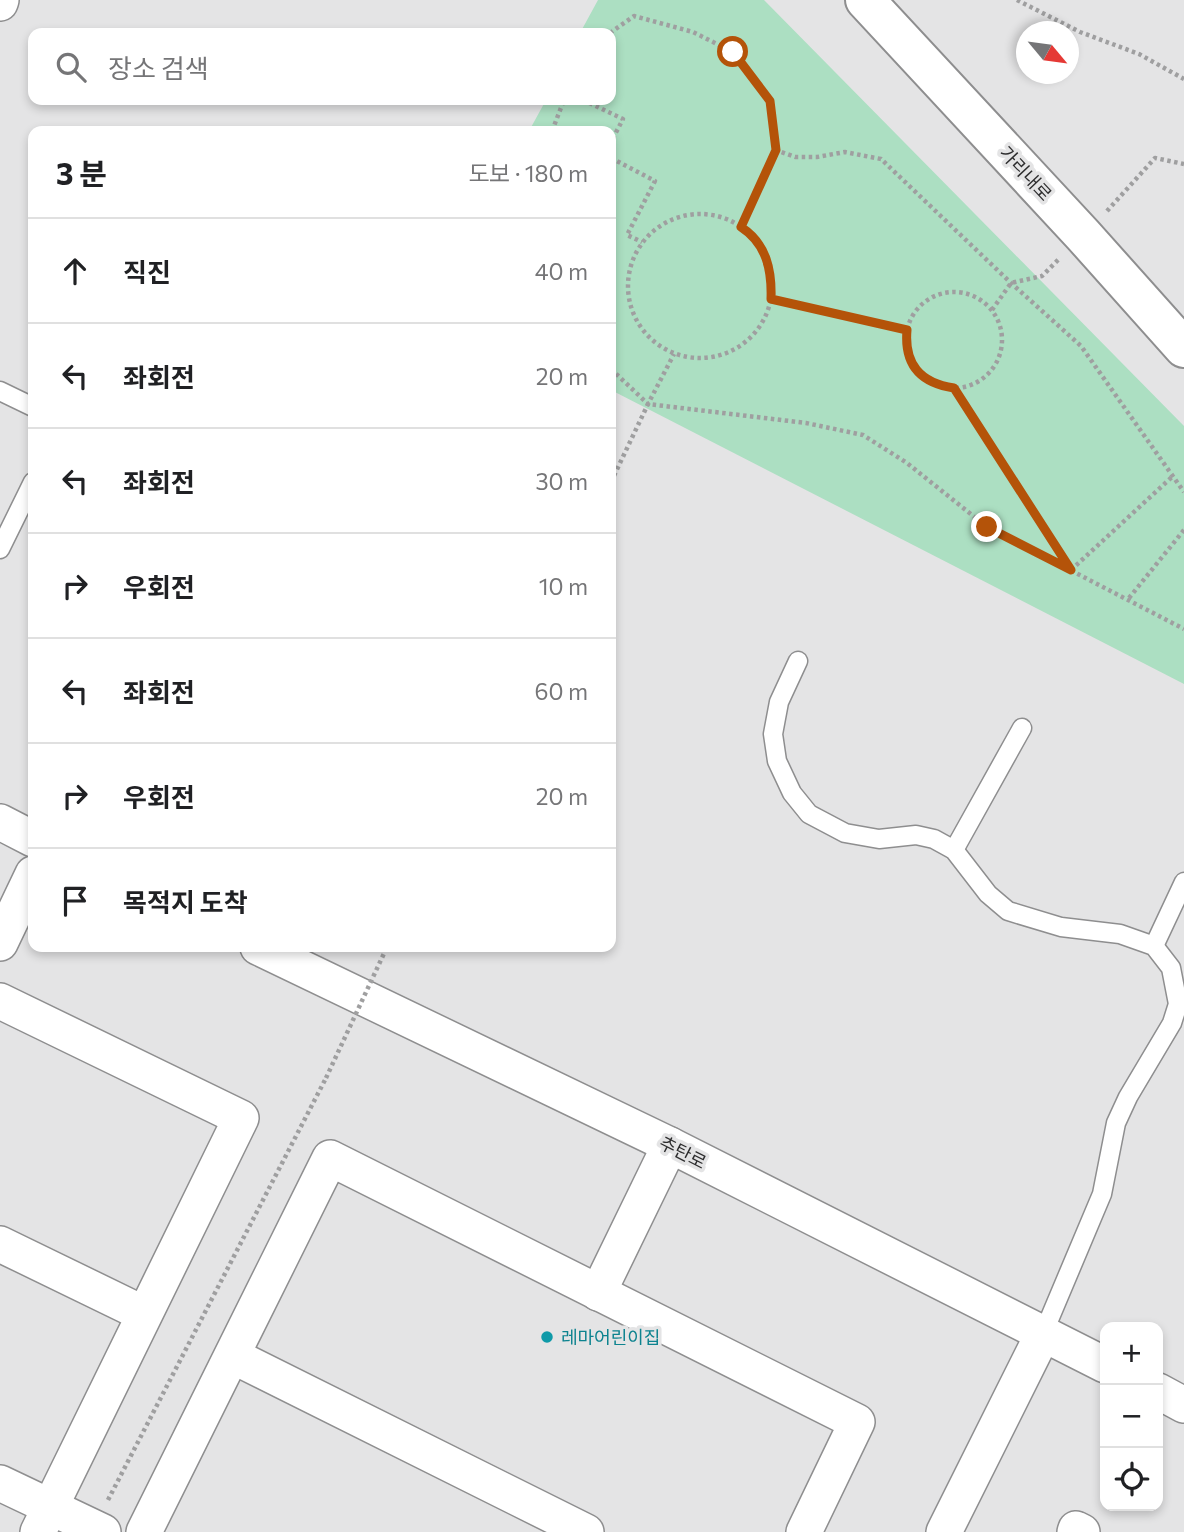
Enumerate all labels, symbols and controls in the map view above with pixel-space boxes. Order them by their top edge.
north arrow [1016,21,1079,84]
search box [28,28,616,105]
route start [717,36,748,67]
icon: search [52,48,90,86]
text: 장소 검색 [108,52,209,83]
street label: 가리내로 [995,141,1057,205]
text: 3 분 [56,154,107,191]
text: 도보 · 180 m [468,159,588,187]
icon: ahead [56,252,94,290]
text: 직진 [123,256,171,287]
text: 40 m [535,257,588,285]
icon: left [56,357,94,395]
text: 좌회전 [123,361,195,392]
text: 20 m [536,362,588,390]
icon: left [56,462,94,500]
text: 좌회전 [123,466,195,497]
text: 30 m [535,467,588,495]
route end [971,511,1002,542]
icon: right [56,567,94,605]
text: 우회전 [123,571,195,602]
text: 10 m [539,572,588,600]
icon: left [56,672,94,710]
text: 좌회전 [123,676,195,707]
text: 60 m [535,677,588,705]
icon: right [56,777,94,815]
text: 우회전 [123,781,195,812]
text: 20 m [536,782,588,810]
icon: arrive [56,882,94,920]
text: 목적지 도착 [123,886,248,917]
street label: 추탄로 [656,1131,710,1173]
map controls [1100,1322,1163,1511]
button: + [1100,1322,1163,1385]
place label: 레마어린이집 [561,1326,660,1348]
marker: 레마어린이집 [539,1329,555,1345]
button: − [1100,1385,1163,1448]
button: locate [1100,1448,1163,1511]

